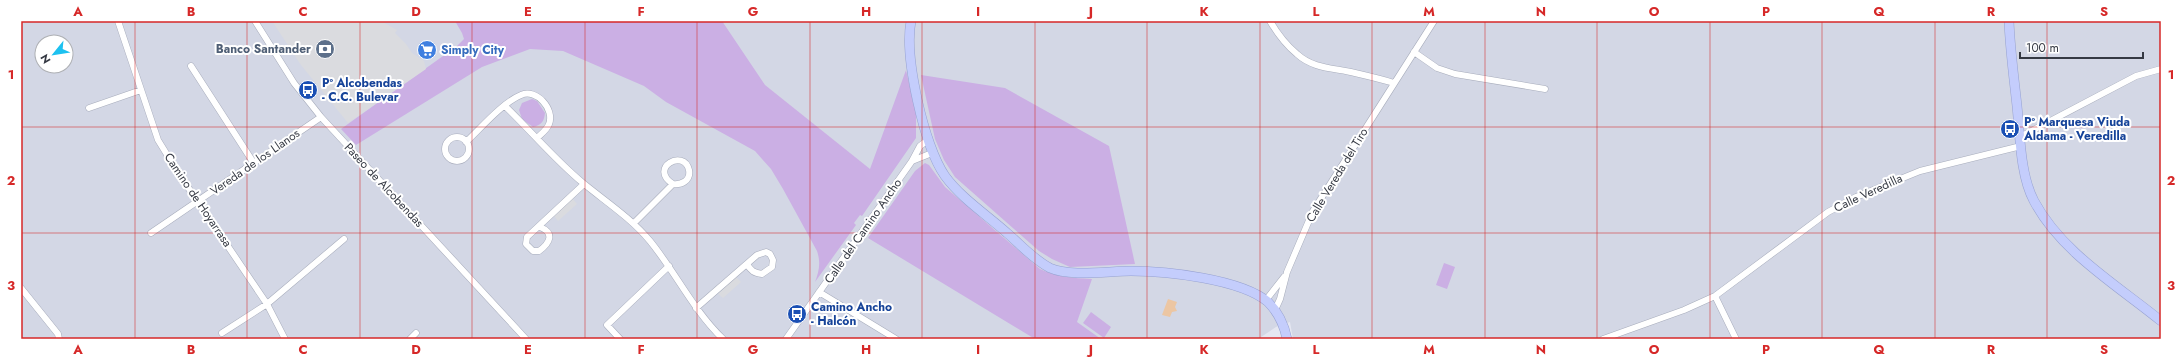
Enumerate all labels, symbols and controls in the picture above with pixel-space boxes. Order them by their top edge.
text: A [72,2,83,21]
text: B [187,2,196,21]
text: C [298,2,308,21]
text: D [411,2,421,21]
text: E [524,2,532,21]
text: F [637,2,645,21]
text: G [748,2,759,21]
text: H [861,2,871,21]
text: I [976,2,980,21]
text: J [1086,2,1093,21]
text: K [1199,2,1209,21]
text: L [1313,2,1320,21]
text: M [1423,2,1435,21]
text: N [1536,2,1546,21]
text: O [1649,2,1660,21]
text: P [1762,2,1770,21]
text: Q [1873,2,1885,21]
text: R [1987,2,1996,21]
text: S [2100,2,2108,21]
north arrow [34,34,74,74]
scale bar [2020,34,2143,60]
bank icon: Banco Santander [314,38,336,60]
supermarket icon: Simply City [416,39,438,61]
text: 100 m [2026,39,2059,57]
place label: Banco Santander [216,40,311,58]
place label: Simply City [441,41,505,59]
text: N [36,51,54,67]
text: 1 [8,65,14,84]
text: 1 [2168,65,2174,84]
place label: Pº Alcobendas - C.C. Bulevar [322,74,403,106]
bus stop icon: Pº Alcobendas - C.C. Bulevar [297,79,319,101]
place label: Pº Marquesa Viuda Aldama - Veredilla [2023,113,2130,145]
bus stop icon: Pº Marquesa Viuda Aldama - Veredilla [1999,118,2021,140]
street label: Vereda de los Llanos [207,124,303,200]
street label: Calle Vereda del Tiro [1302,124,1373,226]
street label: Paseo de Alcobendas [340,139,428,231]
street label: Camino de Hoyarrasa [160,149,236,251]
street label: Calle Veredilla [1831,169,1905,217]
text: 2 [7,171,15,190]
text: 2 [2167,171,2175,190]
street label: Calle del Camino Ancho [820,175,906,287]
text: 3 [7,276,15,295]
text: 3 [2167,276,2175,295]
place label: Camino Ancho - Halcón [811,298,892,330]
bus stop icon: Camino Ancho - Halcón [786,303,808,325]
text: A [72,340,83,359]
text: B [187,340,196,359]
text: C [298,340,308,359]
text: D [411,340,421,359]
text: E [524,340,532,359]
text: F [637,340,645,359]
text: G [748,340,759,359]
text: H [861,340,871,359]
text: I [976,340,980,359]
text: J [1086,340,1093,359]
text: K [1199,340,1209,359]
text: L [1313,340,1320,359]
text: M [1423,340,1435,359]
text: N [1536,340,1546,359]
text: O [1649,340,1660,359]
text: P [1762,340,1770,359]
text: Q [1873,340,1885,359]
text: R [1987,340,1996,359]
text: S [2100,340,2108,359]

